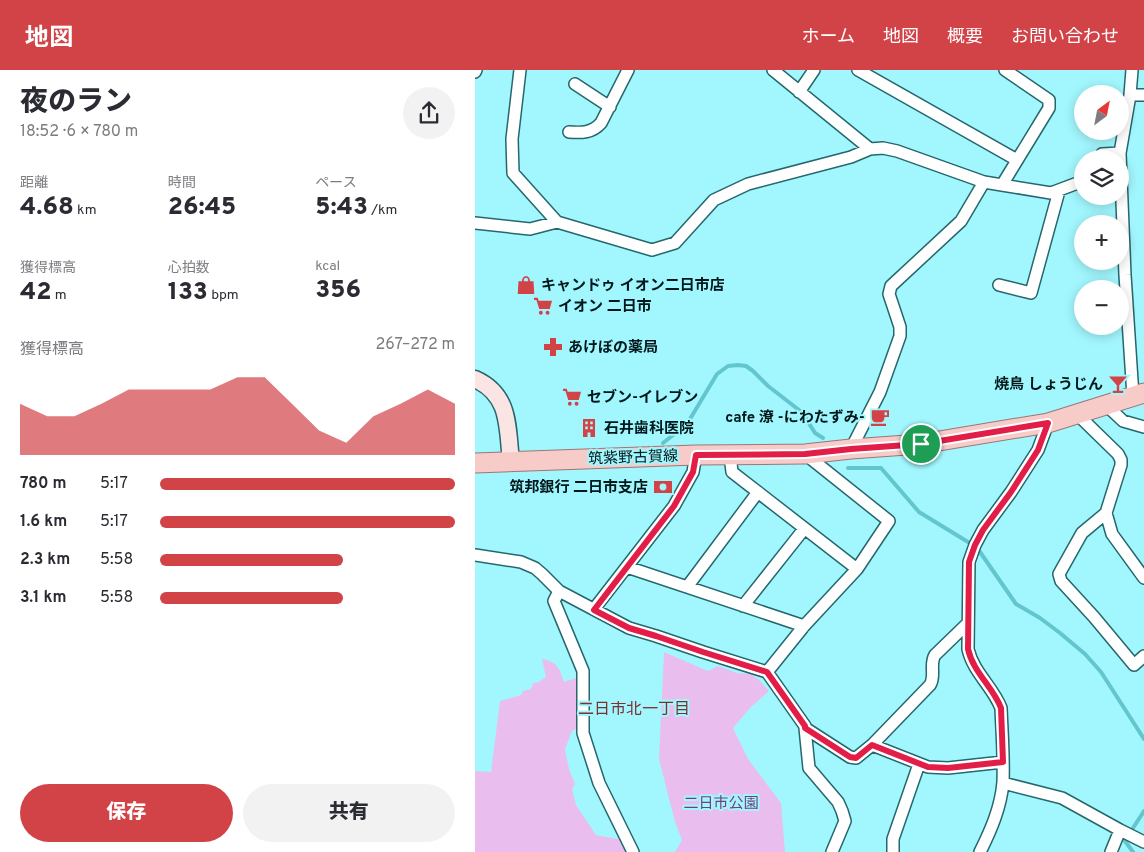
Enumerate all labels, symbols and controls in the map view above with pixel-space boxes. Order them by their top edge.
text: 地図 [25,24,73,54]
text: ホーム [802,26,855,49]
text: 地図 [883,26,919,49]
text: 概要 [947,26,983,49]
text: お問い合わせ [1011,26,1119,49]
text: 夜のラン [20,85,132,121]
north arrow [1074,85,1129,140]
map controls [1074,85,1129,335]
button: share [403,87,455,139]
text: 18:52 · 6 × 780 m [20,122,138,142]
button: layers [1074,150,1129,205]
text: 距離 [20,175,48,192]
text: 時間 [168,175,196,192]
text: ペース [315,175,357,192]
text: 4.68 [20,192,74,224]
text: 26:45 [168,192,236,224]
text: 5:43 [315,192,368,224]
text: km [74,202,97,219]
text: /km [368,202,397,219]
button: + [1074,215,1129,270]
text: kcal [315,258,340,275]
text: 獲得標高 [20,260,76,277]
text: 心拍数 [168,260,210,277]
shop icon: キャンドゥ イオン二日市店 [515,274,537,296]
text: 356 [315,275,361,307]
text: 42 [20,277,52,309]
text: 133 [168,277,208,309]
place label: キャンドゥ イオン二日市店 [541,277,725,296]
button: − [1074,280,1129,335]
text: m [52,287,67,304]
text: bpm [208,287,239,304]
supermarket icon: イオン 二日市 [532,295,554,317]
place label: イオン 二日市 [558,298,652,317]
text: 267–272 m [375,335,455,355]
pharmacy icon: あけぼの薬局 [542,336,564,358]
place label: あけぼの薬局 [568,339,658,358]
text: 獲得標高 [20,340,84,360]
bar icon: 焼鳥 しょうじん [1107,373,1129,395]
place label: 焼鳥 しょうじん [994,375,1103,395]
supermarket icon: セブン-イレブン [561,386,583,408]
place label: セブン-イレブン [587,388,698,408]
cafe icon: cafe 潦 -にわたずみ- [869,406,891,428]
place label: cafe 潦 -にわたずみ- [725,409,865,428]
building icon: 石井歯科医院 [578,417,600,439]
place label: 石井歯科医院 [604,419,694,439]
pin [900,423,942,465]
icon: arrive [907,430,935,458]
street label: 筑紫野古賀線 [588,447,678,470]
text: 780 m [20,474,66,494]
text: 5:17 [100,474,128,494]
bank icon: 筑邦銀行 二日市支店 [652,476,674,498]
place label: 筑邦銀行 二日市支店 [509,479,648,498]
text: 1.6 km [20,512,67,532]
text: 5:17 [100,512,128,532]
text: 2.3 km [20,550,70,570]
text: 5:58 [100,550,133,570]
text: 3.1 km [20,588,67,608]
text: 5:58 [100,588,133,608]
district label: 二日市北一丁目 [578,700,690,720]
button: 保存 [20,784,233,842]
button: 共有 [243,784,455,842]
park label: 二日市公園 [683,795,759,814]

